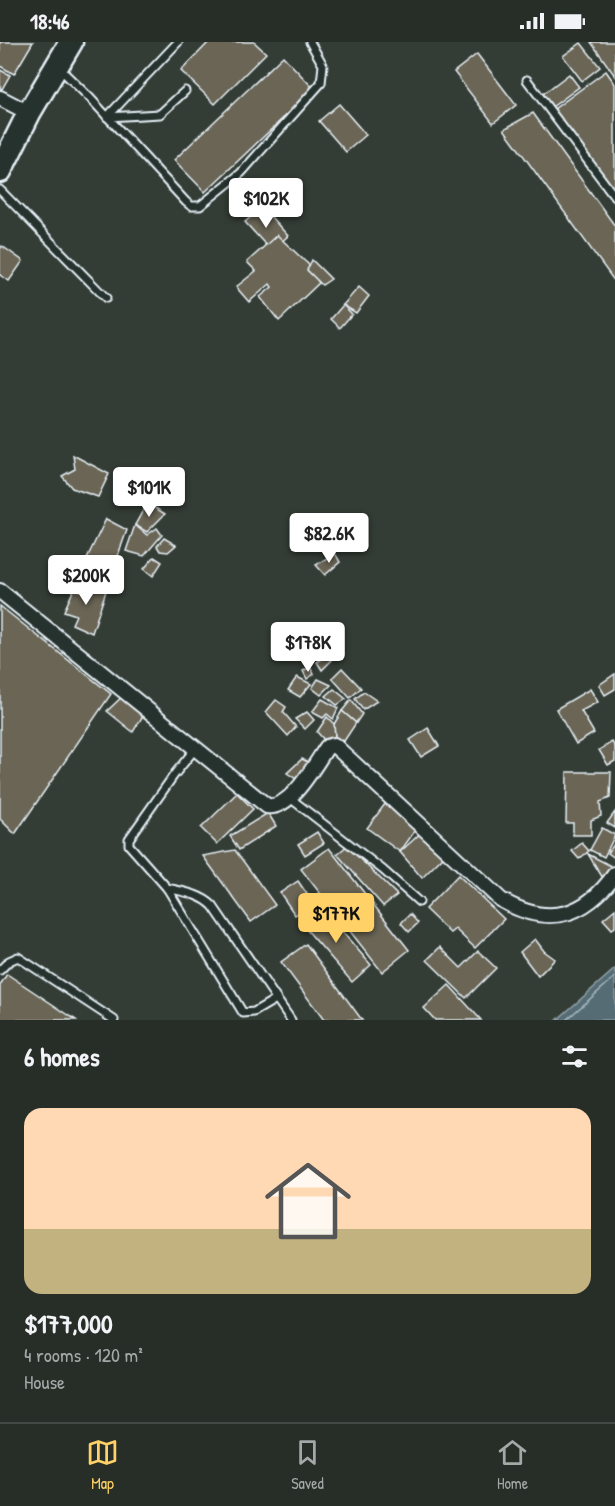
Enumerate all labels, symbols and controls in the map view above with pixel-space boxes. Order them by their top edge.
text: 18:46 [30,6,70,36]
pin: $102K [224,178,308,229]
text: $102K [243,184,289,211]
pin: $101K [107,467,191,518]
text: $101K [127,473,171,500]
pin: $82.6K [280,513,378,564]
text: $82.6K [304,519,354,546]
pin: $200K [44,555,128,606]
text: $200K [62,561,110,588]
pin: $178K [266,622,350,673]
text: $178K [285,628,331,655]
pin: $177K [294,893,378,944]
text: $177K [312,899,360,926]
text: 6 homes [24,1039,100,1074]
icon: filters [558,1040,591,1073]
icon: home [254,1147,362,1255]
text: $177,000 [24,1306,113,1341]
text: 4 rooms · 120 m² [24,1341,143,1368]
text: House [24,1368,65,1395]
tab: Map [86,1436,119,1494]
tab: Saved [291,1436,324,1494]
tab: Home [496,1436,529,1494]

